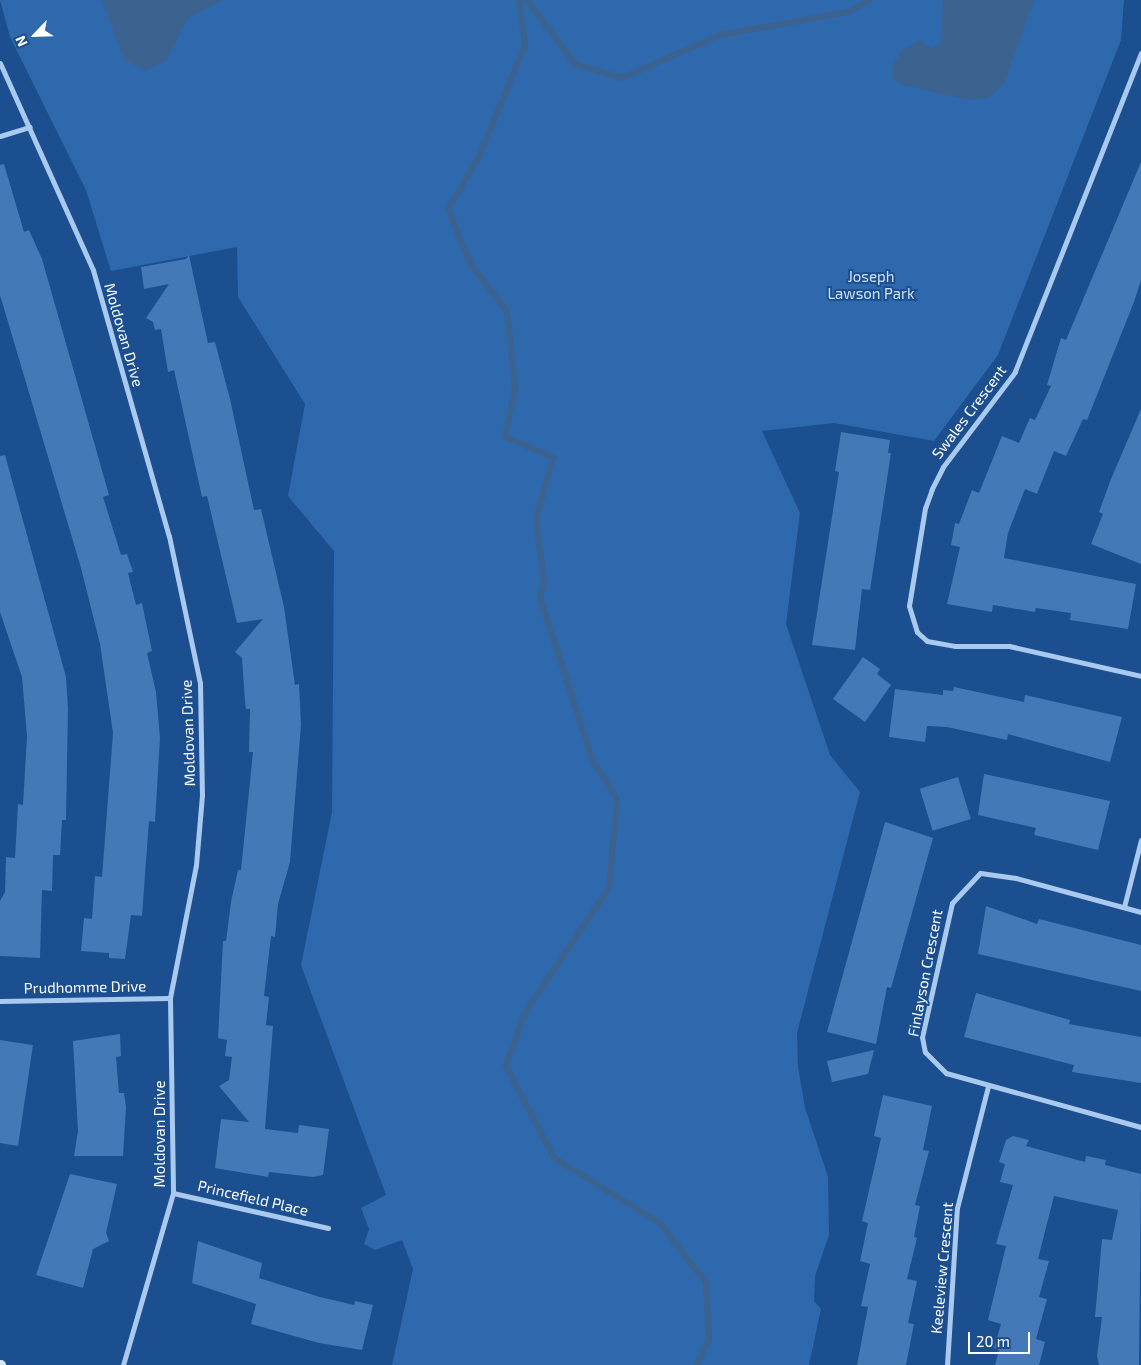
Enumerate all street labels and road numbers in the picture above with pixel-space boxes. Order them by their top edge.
street label: Moldovan Drive [101,281,147,389]
street label: Swales Crescent [928,362,1010,462]
street label: Moldovan Drive [177,679,199,787]
street label: Finlayson Crescent [904,908,946,1038]
street label: Prudhomme Drive [24,977,146,997]
street label: Moldovan Drive [151,1081,169,1187]
street label: Princefield Place [196,1177,310,1219]
street label: Keeleview Crescent [927,1201,957,1335]

